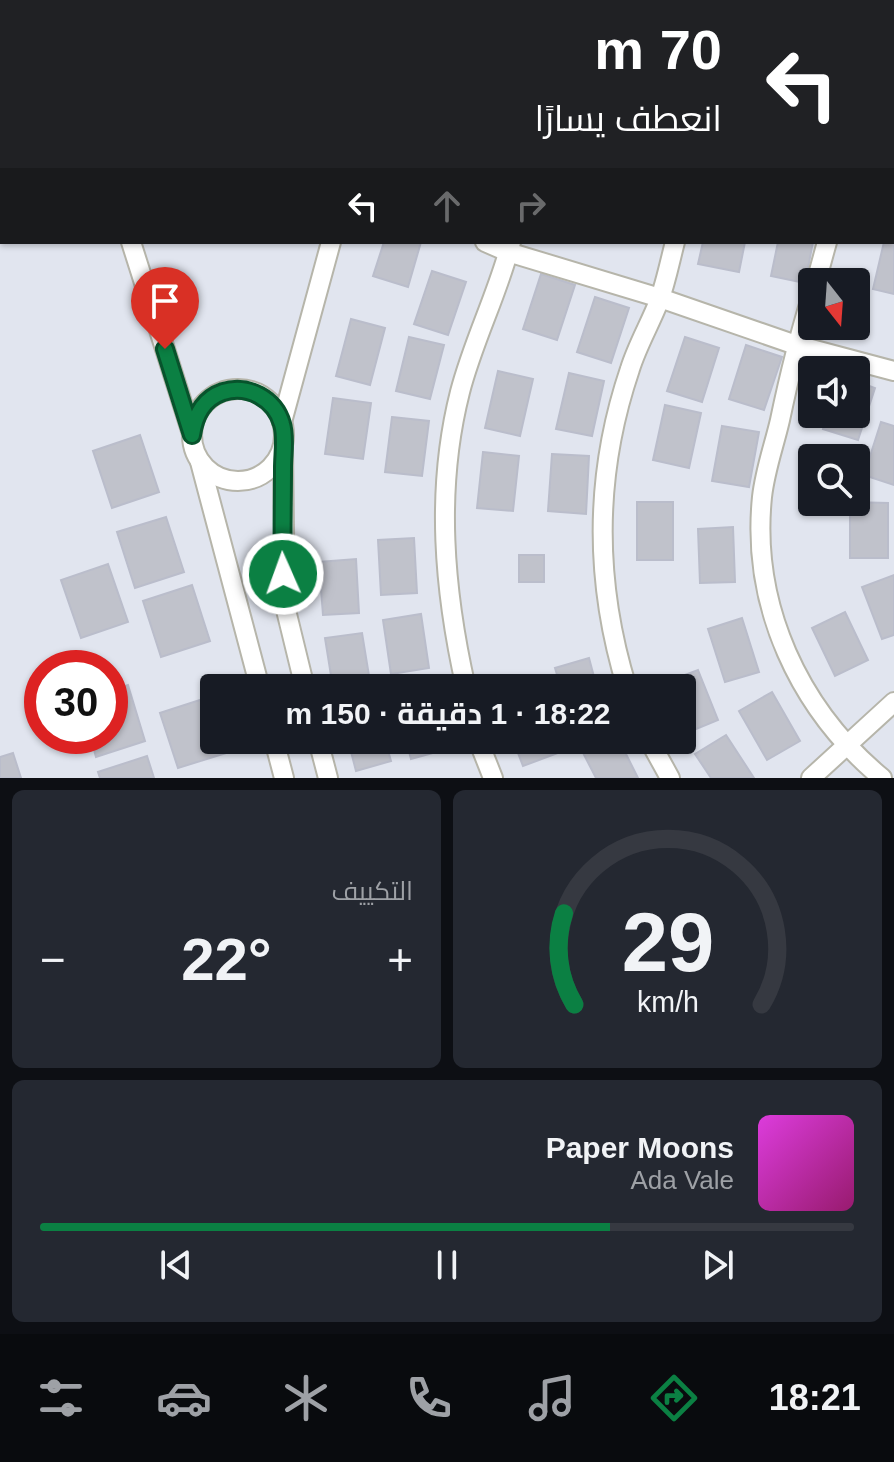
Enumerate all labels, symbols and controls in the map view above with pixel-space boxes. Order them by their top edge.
text: 70 m [594,18,722,81]
icon: left [750,32,854,136]
text: انعطف يسارًا [535,98,722,139]
icon: left [341,184,385,228]
icon: ahead [425,184,469,228]
icon: right [509,184,553,228]
pin [131,267,199,349]
north arrow [798,268,870,340]
map controls [798,268,870,516]
icon: arrive [143,279,187,323]
button: sound [798,356,870,428]
button: search [798,444,870,516]
position arrow [241,532,325,616]
speed limit sign: 30 [24,650,128,754]
text: 18:22 · 1 دقيقة · 150 m [286,697,611,730]
text: التكييف [331,876,413,906]
text: 29 [621,896,714,989]
text: 22° [181,926,272,993]
text: − [40,935,66,984]
text: + [387,935,413,984]
text: km/h [637,986,698,1018]
text: Paper Moons [546,1131,734,1164]
text: Ada Vale [630,1165,734,1195]
icon: previous [154,1243,198,1287]
icon: pause [425,1243,469,1287]
icon: next [696,1243,740,1287]
icon: filters [33,1370,89,1426]
icon: car [156,1370,212,1426]
icon: climate [278,1370,334,1426]
icon: phone [401,1370,457,1426]
icon: music [524,1370,580,1426]
icon: directions [646,1370,702,1426]
text: 18:21 [769,1377,861,1418]

